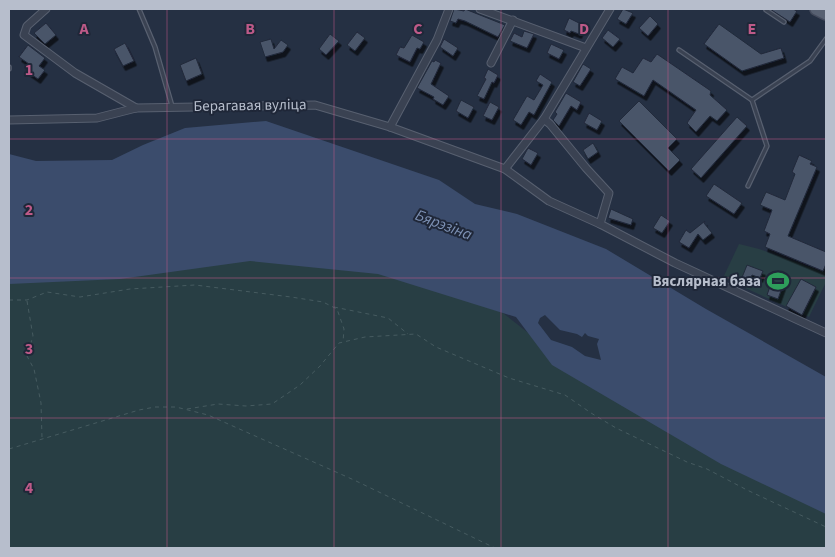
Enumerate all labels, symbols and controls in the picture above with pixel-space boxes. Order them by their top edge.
text: A [78,18,89,40]
text: B [245,18,255,40]
text: C [413,18,423,40]
text: D [579,18,589,40]
text: E [748,18,756,40]
text: 1 [25,59,33,81]
street label: Берагавая вуліца [193,94,307,117]
text: 2 [25,199,33,221]
water label: Бярэзіна [412,204,476,246]
sports icon: Вяслярная база [765,268,791,294]
place label: Вяслярная база [652,271,761,292]
text: 3 [25,338,33,360]
text: 4 [25,477,34,499]

